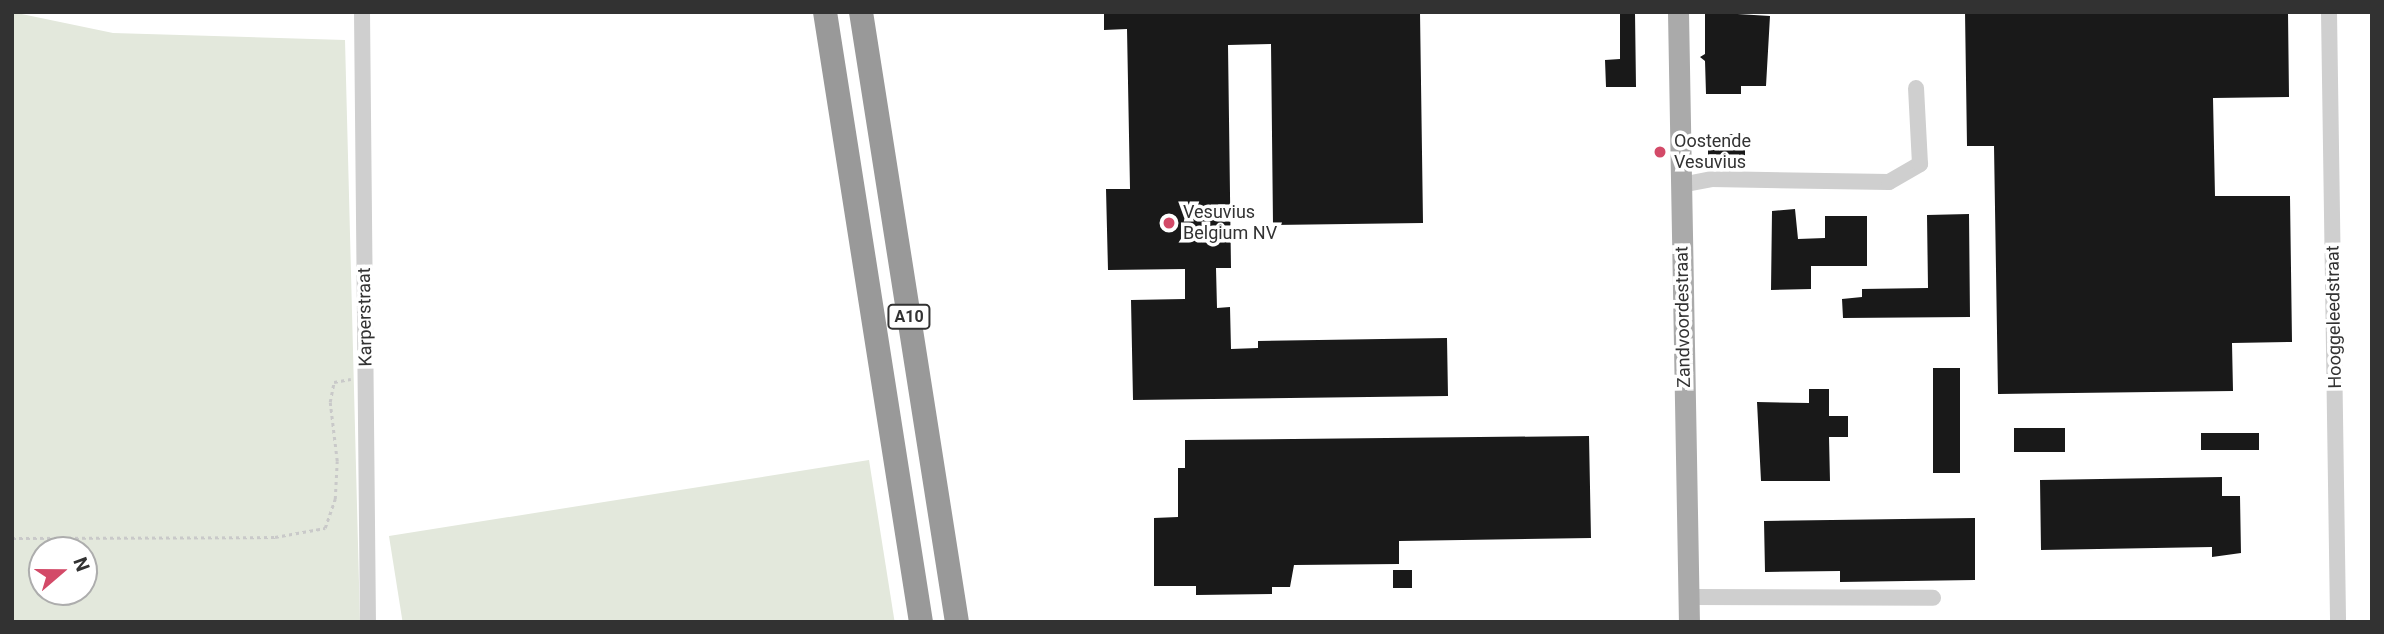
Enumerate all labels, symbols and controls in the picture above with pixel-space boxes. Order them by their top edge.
place label: Oostende Vesuvius [1674,131,1751,174]
marker: Oostende Vesuvius [1652,144,1668,160]
place label: Vesuvius Belgium NV [1183,202,1277,244]
marker: Vesuvius Belgium NV [1161,215,1177,231]
street label: Hooggeleedstraat [2322,245,2346,389]
street label: Zandvoordestraat [1671,246,1695,388]
street label: Karperstraat [353,267,377,367]
road number: A10 [886,304,932,330]
north arrow [28,536,98,606]
text: N [68,554,94,575]

